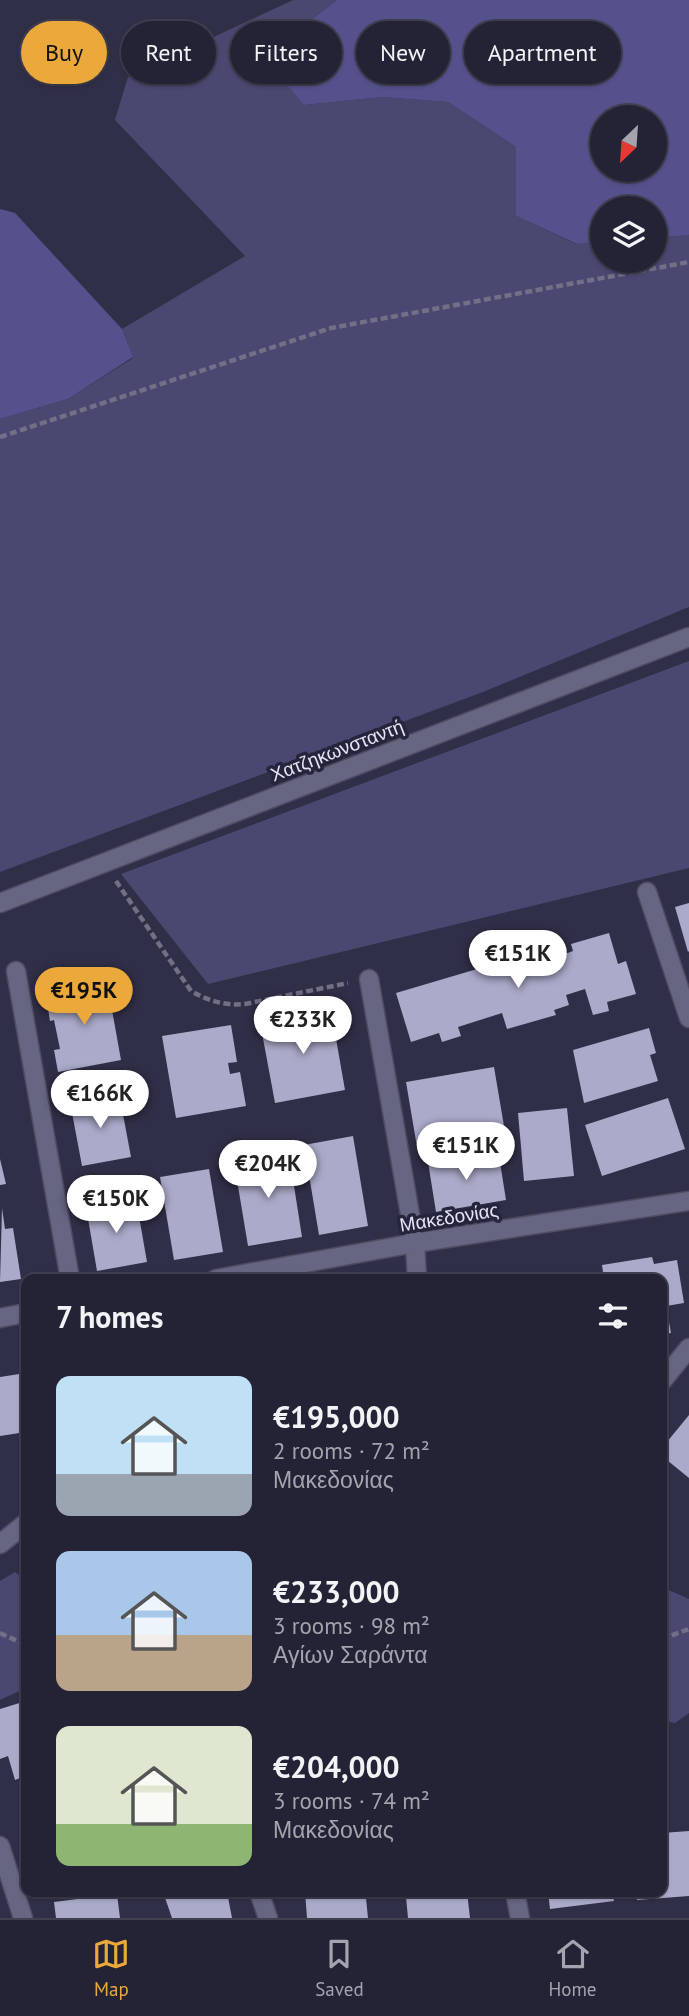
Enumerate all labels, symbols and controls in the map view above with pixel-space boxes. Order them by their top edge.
chip: Buy [21,21,107,84]
chip: Rent [121,21,216,84]
chip: Filters [230,21,342,84]
chip: New [356,21,450,84]
chip: Apartment [464,21,621,84]
north arrow [590,105,667,182]
map controls [590,105,667,273]
button: layers [590,196,667,273]
street label: Χατζηκωνσταντή [267,714,407,786]
pin: €151K [469,930,567,990]
text: €151K [485,938,551,967]
pin: €195K [35,968,133,1027]
text: €195K [51,975,117,1004]
pin: €233K [254,996,352,1056]
text: €233K [270,1004,336,1033]
pin: €166K [51,1070,149,1130]
text: €166K [67,1078,133,1107]
pin: €151K [417,1122,515,1182]
text: €151K [433,1130,499,1159]
pin: €204K [219,1140,317,1200]
text: €204K [235,1148,301,1177]
pin: €150K [67,1176,165,1235]
text: €150K [83,1183,149,1212]
street label: Μακεδονίας [398,1197,500,1237]
text: 7 homes [56,1297,164,1336]
icon: filters [594,1297,632,1335]
text: €195,000 [273,1397,400,1436]
icon: home [112,1404,196,1488]
text: 2 rooms · 72 m² [273,1436,430,1465]
text: Μακεδονίας [273,1465,394,1494]
text: €233,000 [273,1572,400,1611]
icon: home [112,1579,196,1663]
text: 3 rooms · 98 m² [273,1611,430,1640]
text: Αγίων Σαράντα [273,1640,428,1669]
text: €204,000 [273,1747,400,1786]
icon: home [112,1754,196,1838]
text: 3 rooms · 74 m² [273,1786,430,1815]
text: Μακεδονίας [273,1815,394,1844]
tab: Map [92,1935,130,2001]
tab: Saved [315,1935,364,2001]
tab: Home [548,1935,597,2001]

